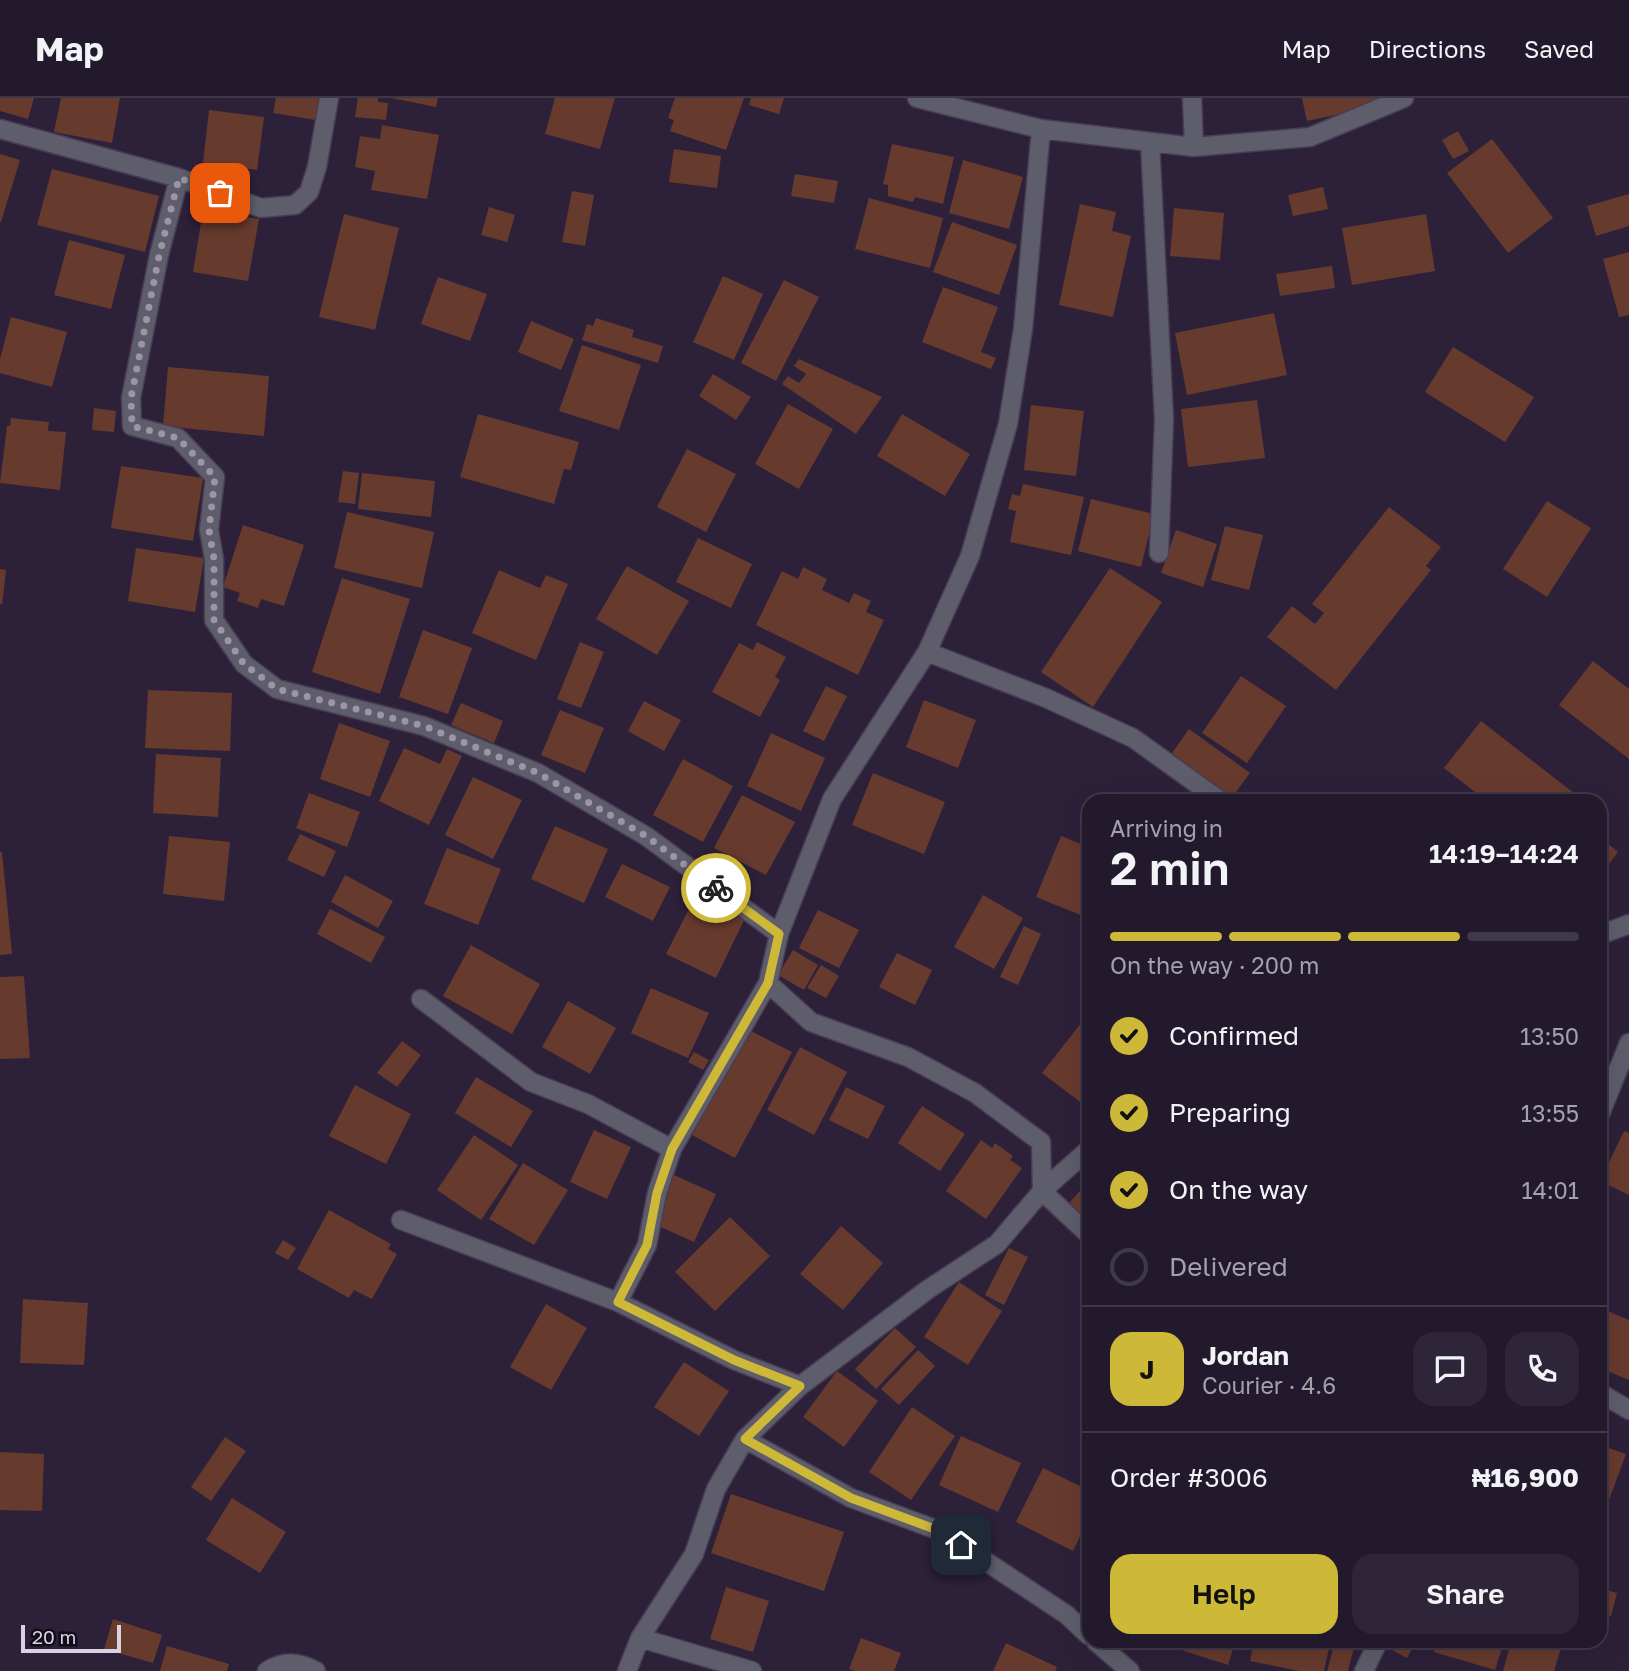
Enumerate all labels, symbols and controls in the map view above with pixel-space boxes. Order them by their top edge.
text: Map [35,29,104,68]
text: Map [1282,34,1331,63]
text: Directions [1369,34,1486,63]
text: Saved [1524,34,1594,63]
pin [190,163,250,223]
icon: bag [201,174,239,212]
text: Arriving in [1110,814,1223,842]
text: 14:19–14:24 [1429,838,1579,869]
text: 2 min [1110,840,1230,895]
courier [681,853,751,923]
icon: bike [697,869,735,907]
text: On the way · 200 m [1110,951,1319,979]
icon: check [1110,1017,1148,1055]
text: Confirmed [1169,1020,1299,1051]
text: 13:50 [1520,1022,1579,1050]
icon: check [1110,1094,1148,1132]
text: Preparing [1169,1097,1291,1128]
text: 13:55 [1521,1099,1579,1127]
icon: check [1110,1171,1148,1209]
text: On the way [1169,1174,1308,1205]
text: 14:01 [1522,1176,1579,1204]
text: Delivered [1169,1251,1288,1282]
button: chat [1413,1332,1487,1406]
button: phone [1505,1332,1579,1406]
text: Jordan [1202,1340,1289,1371]
text: J [1140,1354,1154,1385]
text: Courier · 4.6 [1202,1371,1336,1399]
text: Order #3006 [1110,1462,1268,1493]
text: ₦16,900 [1472,1462,1579,1493]
pin [931,1515,991,1575]
icon: home [942,1526,980,1564]
button: Help [1110,1554,1338,1634]
button: Share [1352,1554,1579,1634]
scale bar [21,1622,121,1654]
text: 20 m [32,1625,76,1648]

